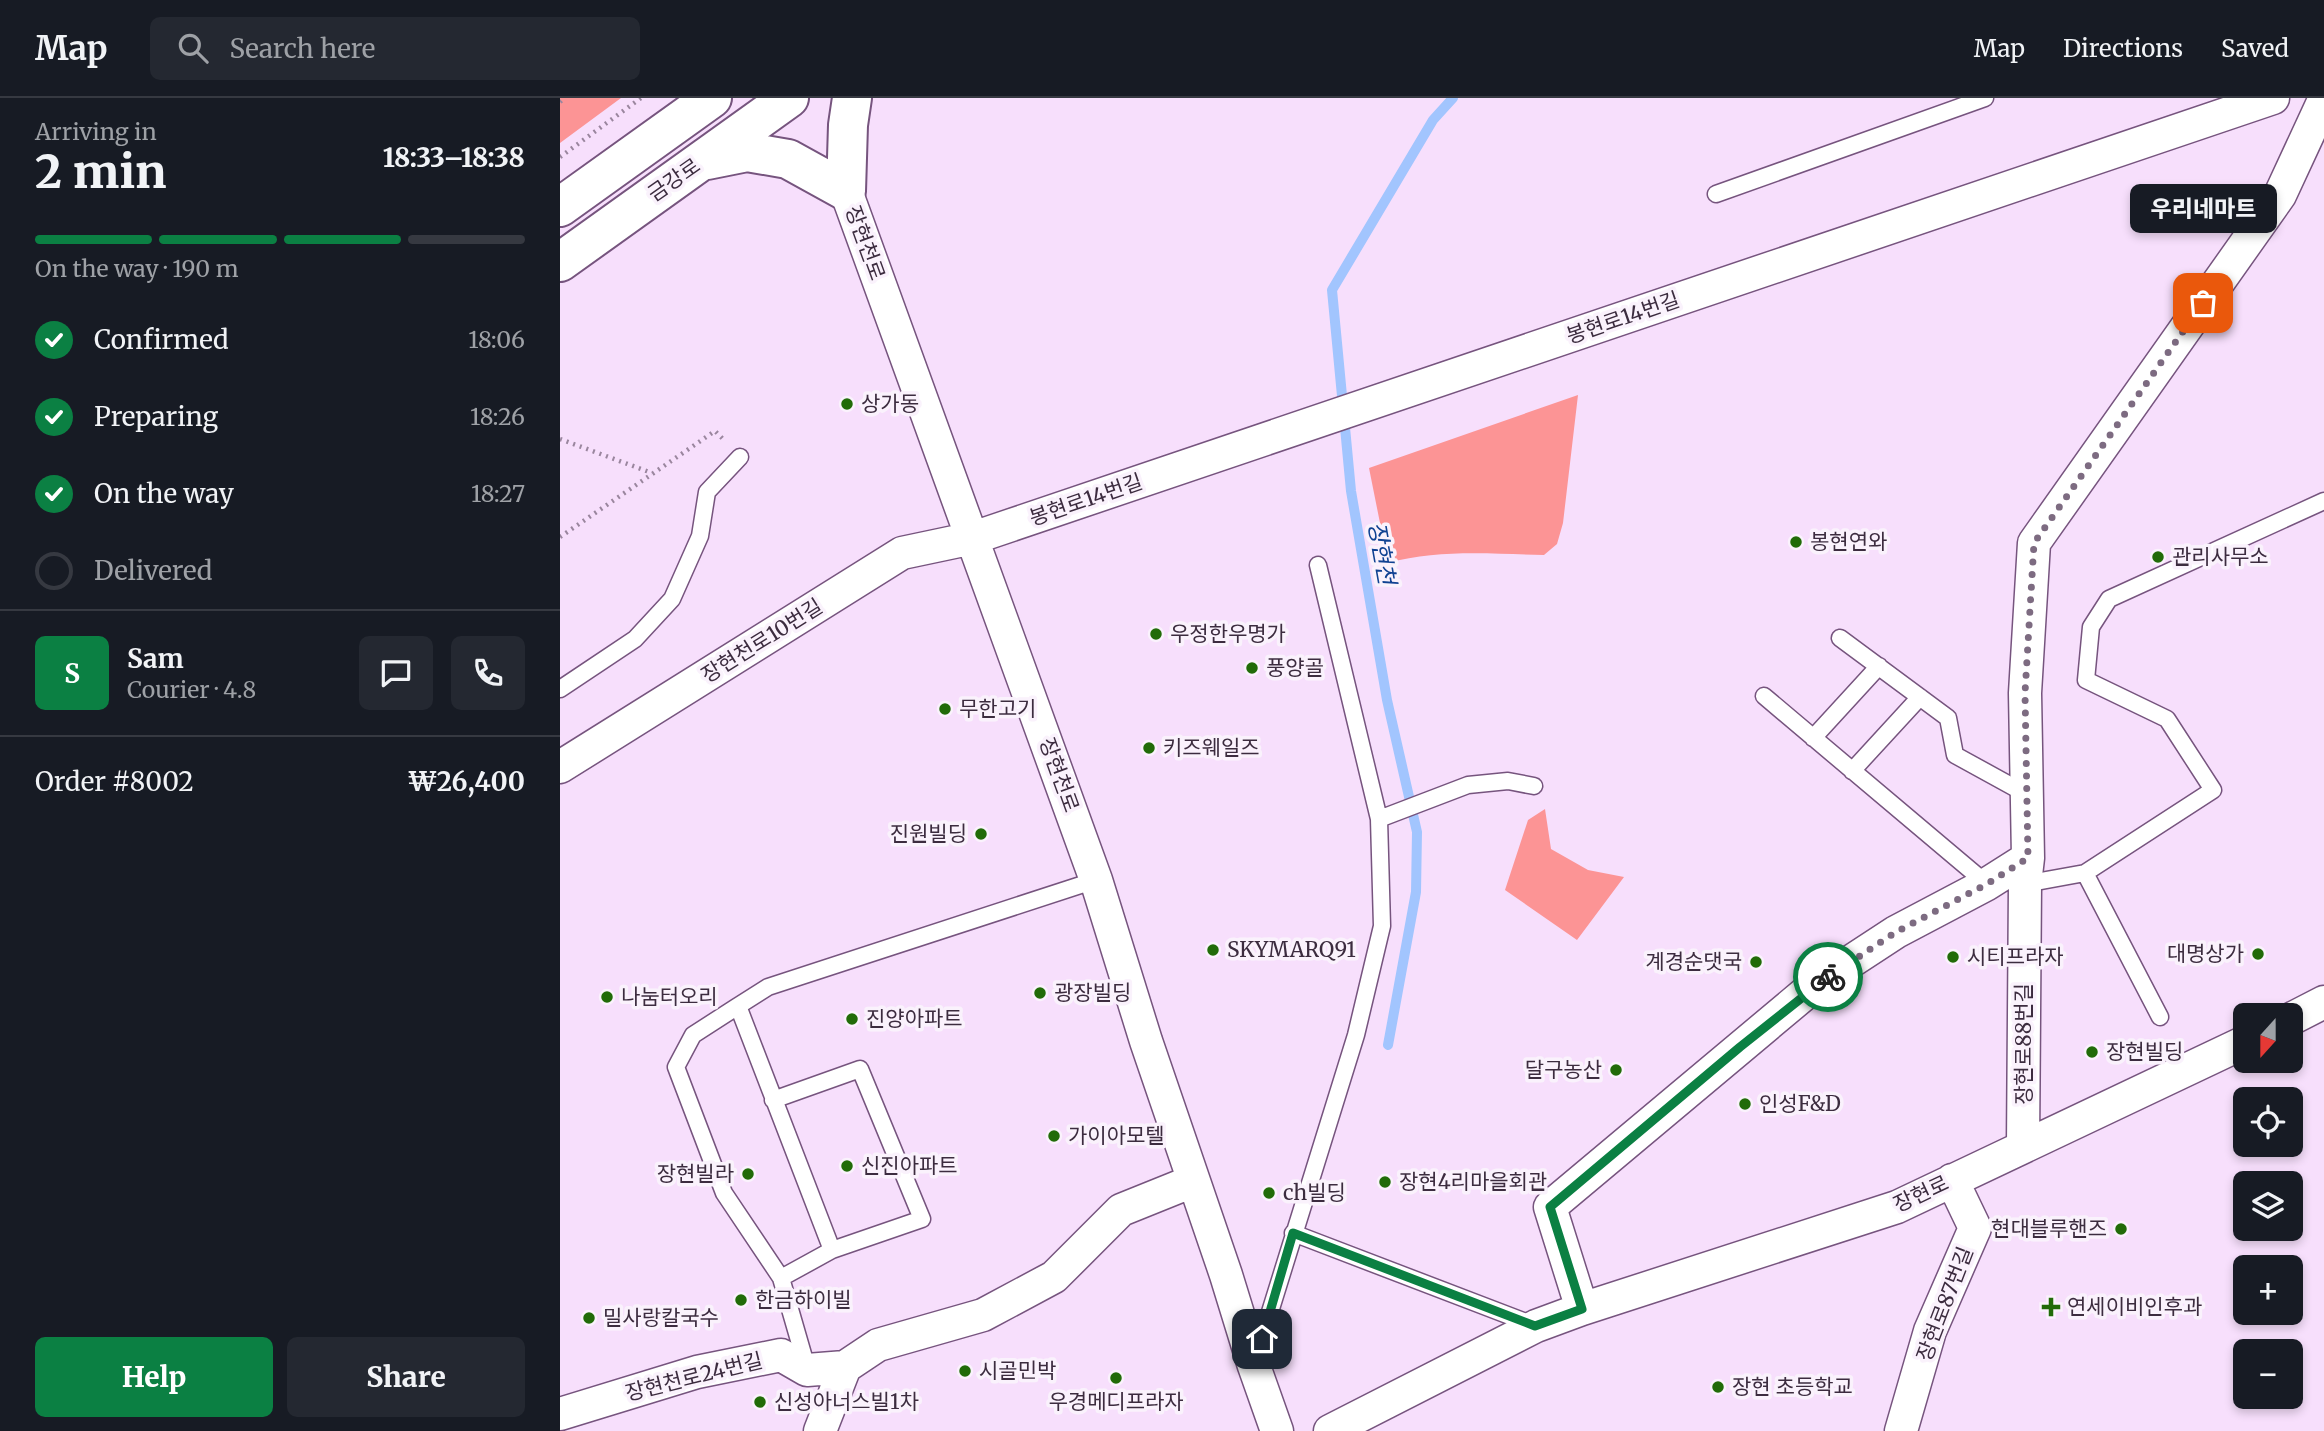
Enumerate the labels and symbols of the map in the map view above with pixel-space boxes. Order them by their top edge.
street label: 금강로 [642,152,705,207]
callout: 우리네마트 [2130,184,2276,233]
street label: 장현천로 [840,202,891,284]
pin [2173,273,2233,333]
street label: 봉현로14번길 [1563,286,1683,349]
place label: 상가동 [861,390,919,417]
marker: 상가동 [839,396,855,412]
street label: 봉현로14번길 [1026,468,1146,531]
water label: 장현천 [1363,519,1403,589]
place label: 봉현연와 [1810,528,1887,555]
marker: 봉현연와 [1788,534,1804,550]
place label: 관리사무소 [2172,543,2269,570]
marker: 관리사무소 [2150,549,2166,565]
street label: 장현천로10번길 [696,593,827,689]
place label: 우정한우명가 [1170,620,1286,647]
marker: 우정한우명가 [1148,626,1164,642]
place label: 풍양골 [1266,654,1324,681]
marker: 풍양골 [1244,660,1260,676]
place label: 무한고기 [959,695,1036,722]
marker: 무한고기 [937,701,953,717]
street label: 장현천로 [1034,734,1085,816]
place label: 키즈웨일즈 [1163,734,1260,761]
marker: 키즈웨일즈 [1141,740,1157,756]
place label: 진원빌딩 [890,820,967,847]
marker: 진원빌딩 [973,826,989,842]
place label: SKYMARQ91 [1227,936,1356,963]
place label: 대명상가 [2167,940,2244,967]
marker: SKYMARQ91 [1205,942,1221,958]
courier [1793,942,1863,1012]
place label: 시티프라자 [1967,943,2064,970]
marker: 대명상가 [2250,946,2266,962]
place label: 계경순댓국 [1645,948,1742,975]
marker: 시티프라자 [1945,949,1961,965]
marker: 계경순댓국 [1748,954,1764,970]
place label: 광장빌딩 [1054,979,1131,1006]
place label: 나눔터오리 [621,983,718,1010]
street label: 장현로88번길 [2010,983,2037,1105]
marker: 광장빌딩 [1032,985,1048,1001]
marker: 나눔터오리 [599,989,615,1005]
north arrow [2233,1003,2303,1073]
place label: 진양아파트 [866,1005,963,1032]
marker: 진양아파트 [844,1011,860,1027]
place label: 장현빌딩 [2106,1038,2183,1065]
marker: 장현빌딩 [2084,1044,2100,1060]
place label: 달구농산 [1525,1056,1602,1083]
marker: 달구농산 [1608,1062,1624,1078]
place label: 인성F&D [1759,1090,1841,1117]
marker: 인성F&D [1737,1096,1753,1112]
place label: 가이아모텔 [1068,1122,1165,1149]
marker: 가이아모텔 [1046,1128,1062,1144]
place label: 신진아파트 [861,1152,958,1179]
marker: 신진아파트 [839,1158,855,1174]
place label: 장현빌라 [657,1160,734,1187]
marker: 장현빌라 [740,1166,756,1182]
place label: 장현4리마을회관 [1399,1168,1547,1195]
street label: 장현로 [1889,1169,1953,1218]
marker: 장현4리마을회관 [1377,1174,1393,1190]
place label: ch빌딩 [1283,1179,1346,1206]
marker: ch빌딩 [1261,1185,1277,1201]
place label: 현대블루핸즈 [1991,1215,2107,1242]
marker: 현대블루핸즈 [2113,1221,2129,1237]
street label: 장현로87번길 [1910,1243,1979,1365]
place label: 한금하이빌 [755,1286,852,1313]
marker: 한금하이빌 [733,1292,749,1308]
place label: 연세이비인후과 [2067,1293,2202,1320]
marker: 연세이비인후과 [2041,1297,2061,1317]
place label: 밀사랑칼국수 [603,1304,719,1331]
pin [1232,1309,1292,1369]
marker: 밀사랑칼국수 [581,1310,597,1326]
street label: 장현천로24번길 [622,1346,765,1407]
place label: 시골민박 [979,1357,1056,1384]
marker: 시골민박 [957,1363,973,1379]
marker: 우경메디프라자 [1108,1370,1124,1386]
place label: 장현 초등학교 [1732,1373,1853,1400]
marker: 장현 초등학교 [1710,1379,1726,1395]
place label: 신성아너스빌1차 [774,1388,919,1415]
place label: 우경메디프라자 [1048,1388,1184,1415]
marker: 신성아너스빌1차 [752,1394,768,1410]

